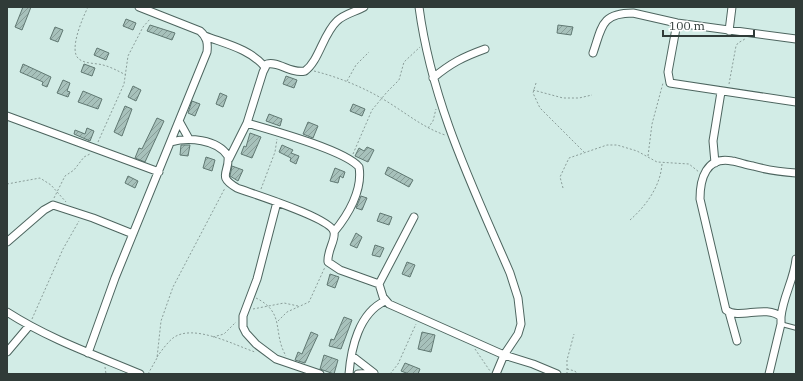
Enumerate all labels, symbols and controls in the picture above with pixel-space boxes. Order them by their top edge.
scale bar [663,12,754,38]
text: 100 m [669,18,705,33]

